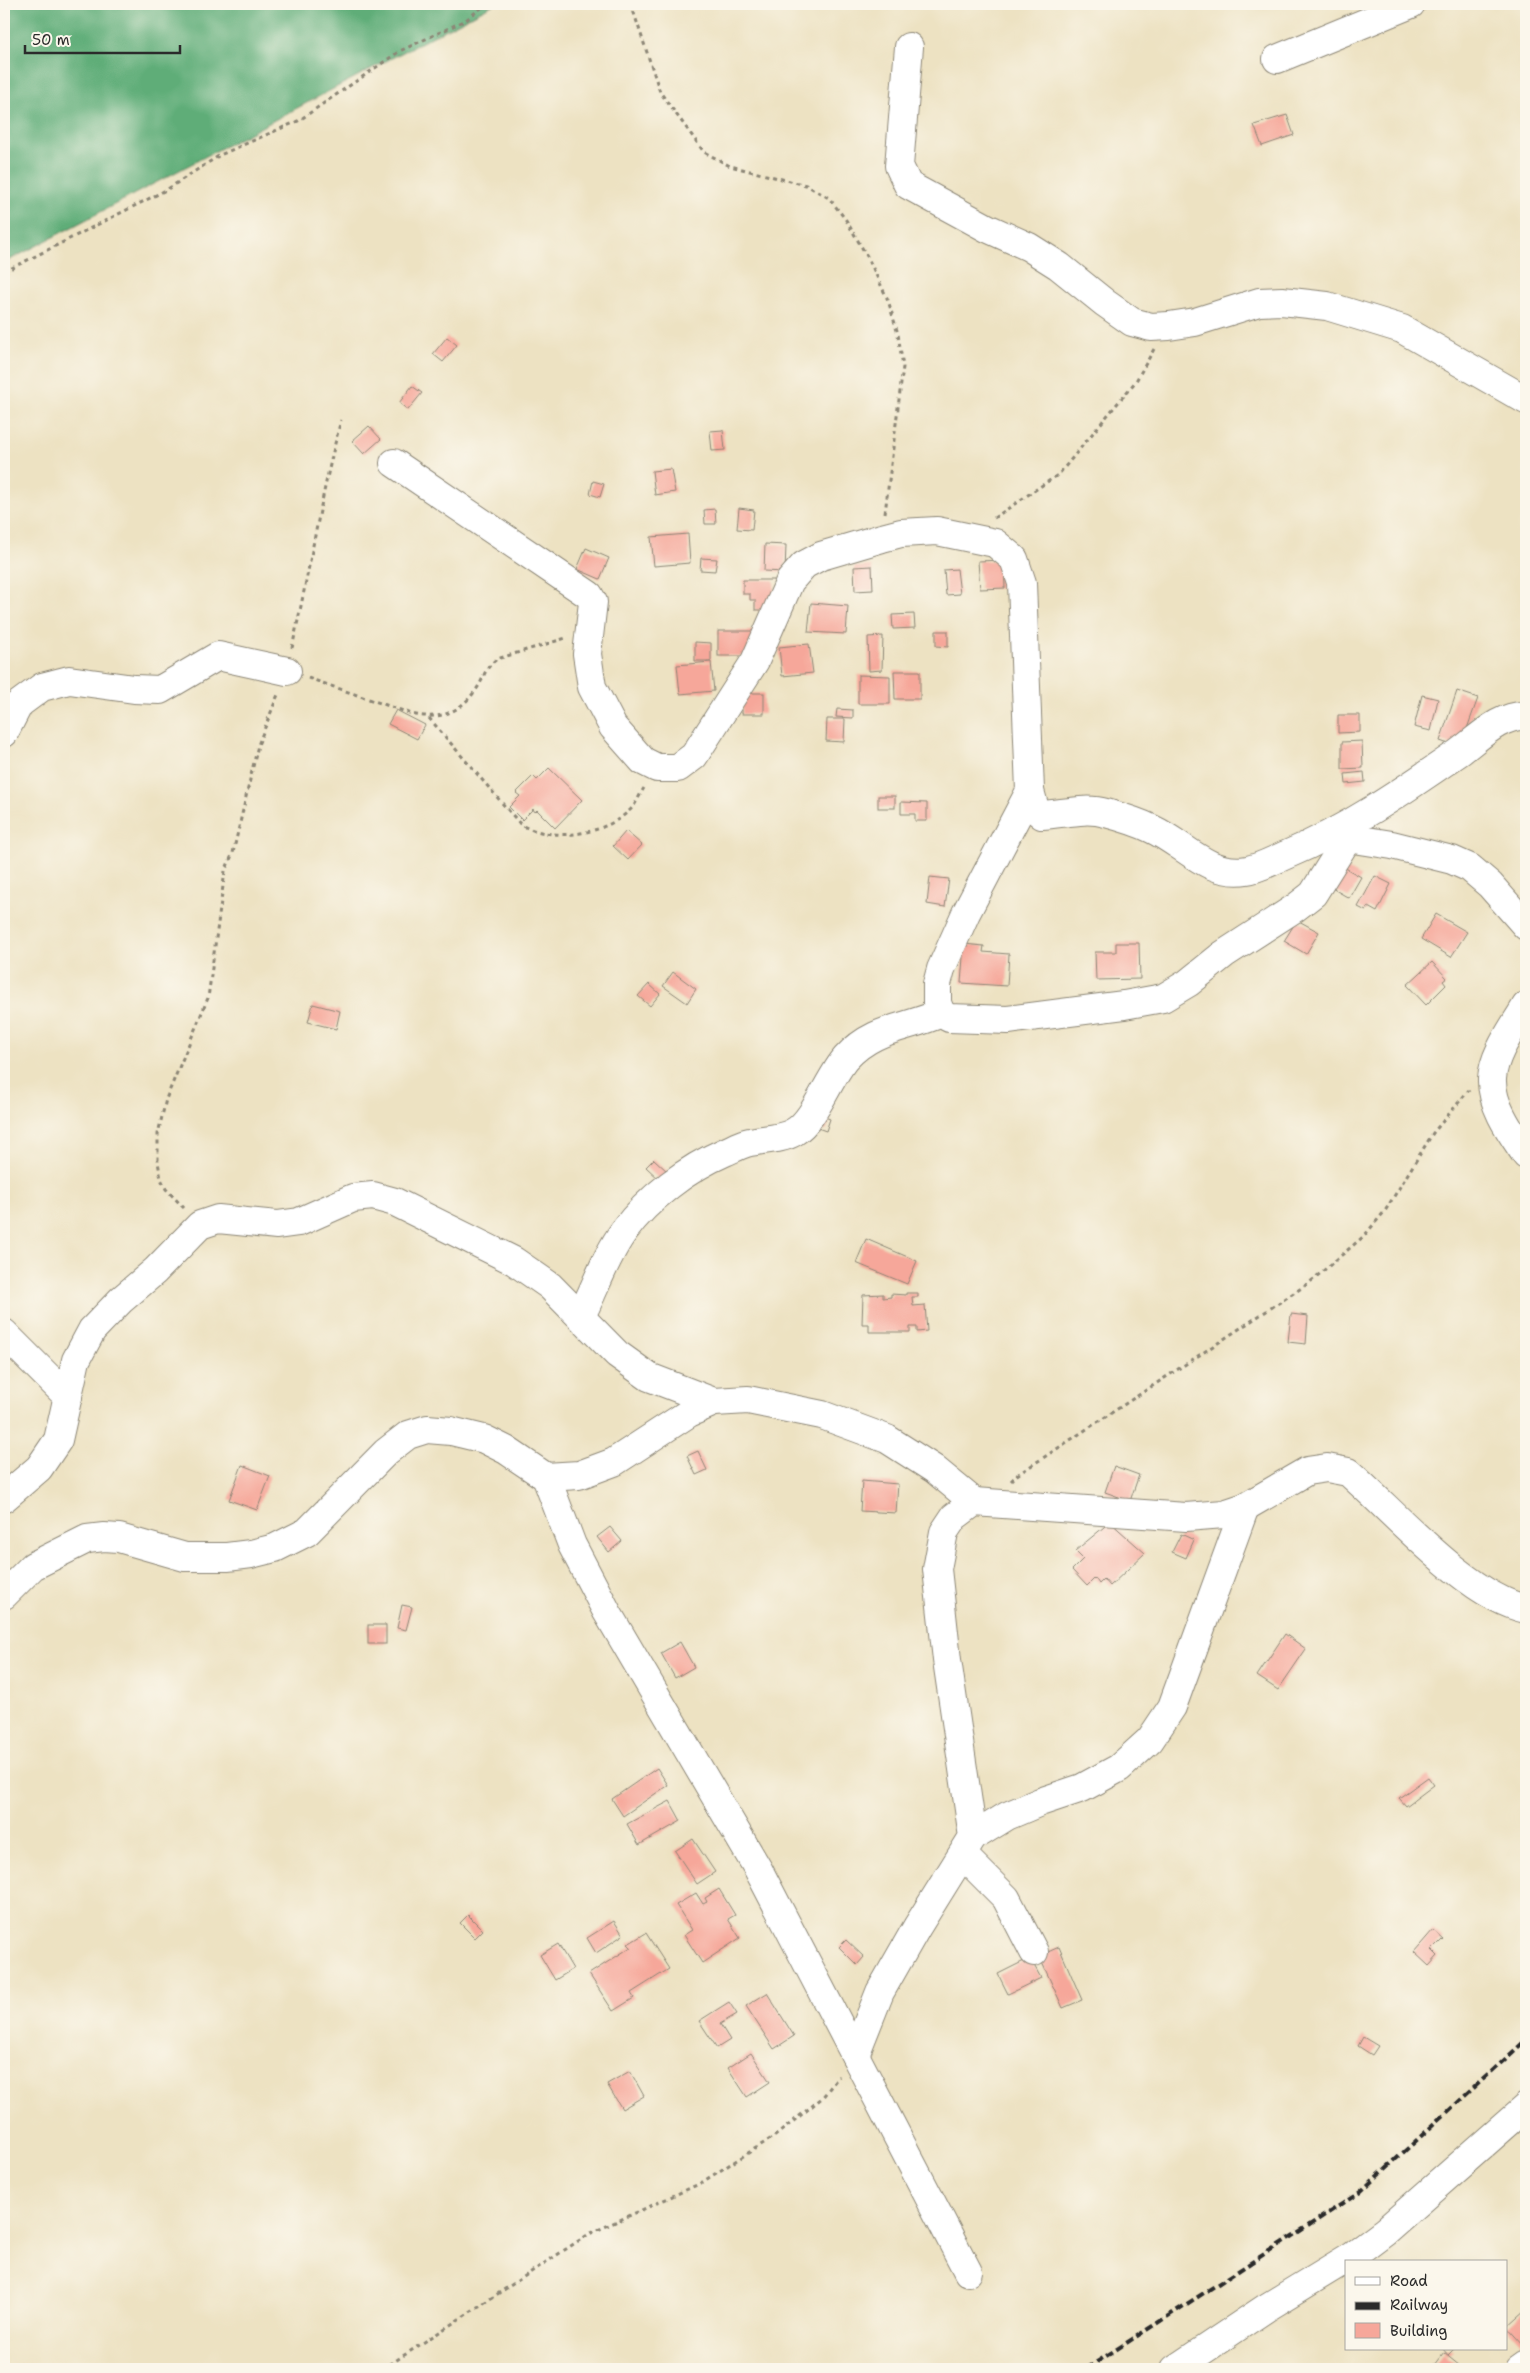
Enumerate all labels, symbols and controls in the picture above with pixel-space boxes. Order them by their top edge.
scale bar [25,22,180,54]
text: 50 m [32,30,70,50]
legend [1345,2260,1508,2350]
text: Road [1390,2271,1428,2291]
text: Railway [1390,2295,1448,2315]
text: Building [1390,2321,1447,2341]

